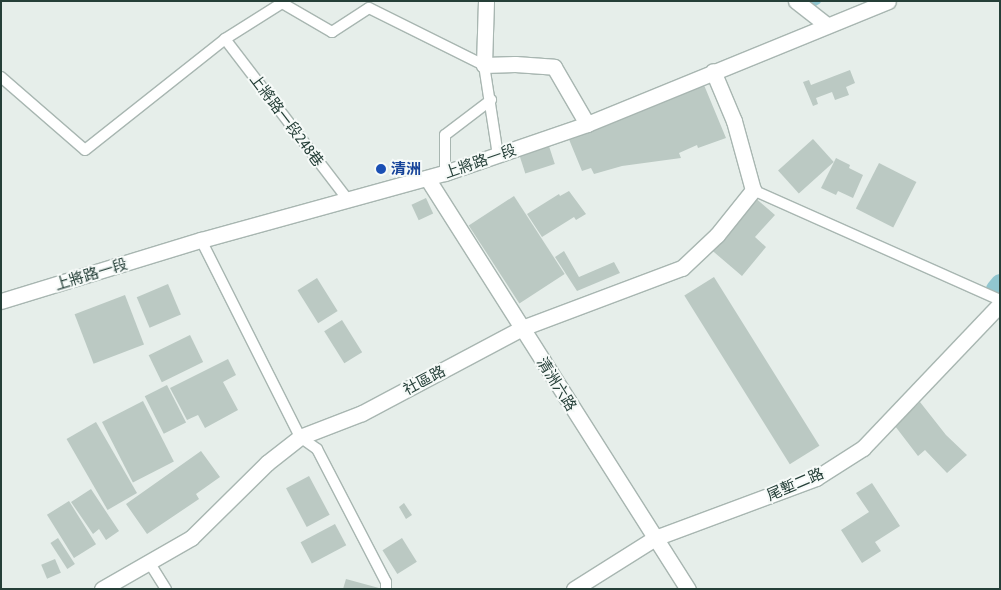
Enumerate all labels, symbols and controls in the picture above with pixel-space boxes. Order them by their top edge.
street label: 上將路一段248巷 [246,70,328,170]
street label: 上將路一段 [442,140,518,182]
place label: 清洲 [391,160,421,178]
marker: 清洲 [375,163,387,175]
street label: 上將路一段 [53,254,129,294]
street label: 清洲六路 [533,354,581,414]
street label: 社區路 [400,361,448,399]
street label: 尾塹二路 [764,464,826,504]

